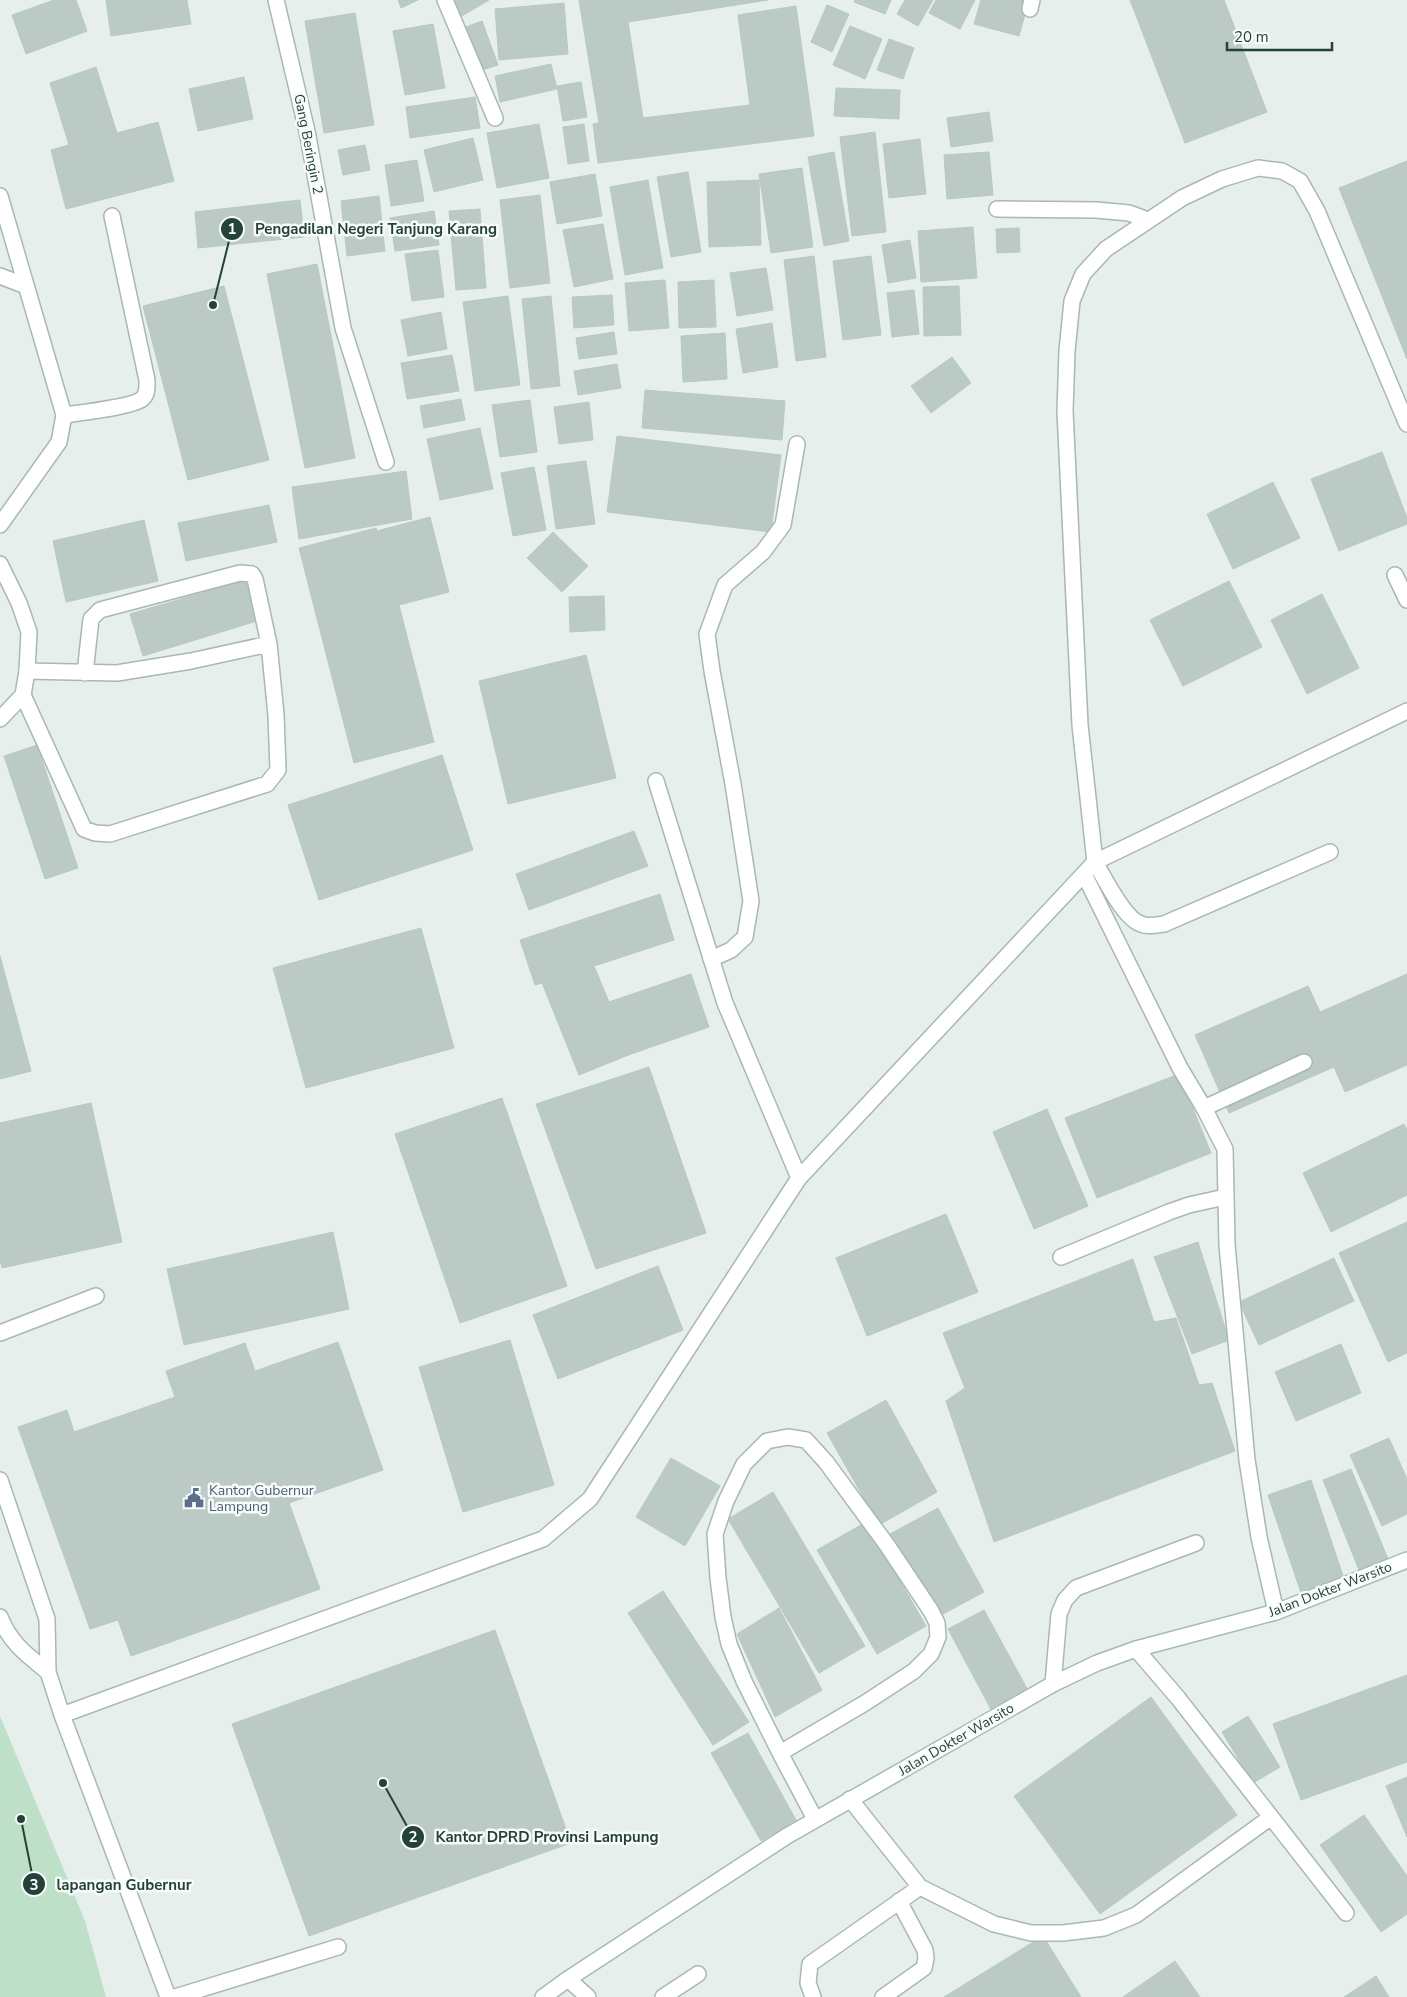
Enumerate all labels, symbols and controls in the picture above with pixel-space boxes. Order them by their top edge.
scale bar [1227,20,1332,52]
text: 20 m [1234,27,1269,47]
street label: Gang Beringin 2 [289,92,328,196]
callout: Pengadilan Negeri Tanjung Karang [219,214,507,244]
text: 1 [227,219,237,239]
text: Pengadilan Negeri Tanjung Karang [255,219,497,239]
place label: Kantor Gubernur Lampung [209,1481,314,1516]
public building icon: Kantor Gubernur Lampung [183,1487,205,1509]
street label: Jalan Dokter Warsito [1265,1557,1395,1622]
street label: Jalan Dokter Warsito [894,1698,1018,1781]
callout: Kantor DPRD Provinsi Lampung [400,1822,669,1852]
text: 2 [408,1827,418,1847]
text: Kantor DPRD Provinsi Lampung [435,1827,659,1847]
callout: lapangan Gubernur [21,1869,202,1899]
text: 3 [29,1875,39,1895]
text: lapangan Gubernur [56,1875,192,1895]

